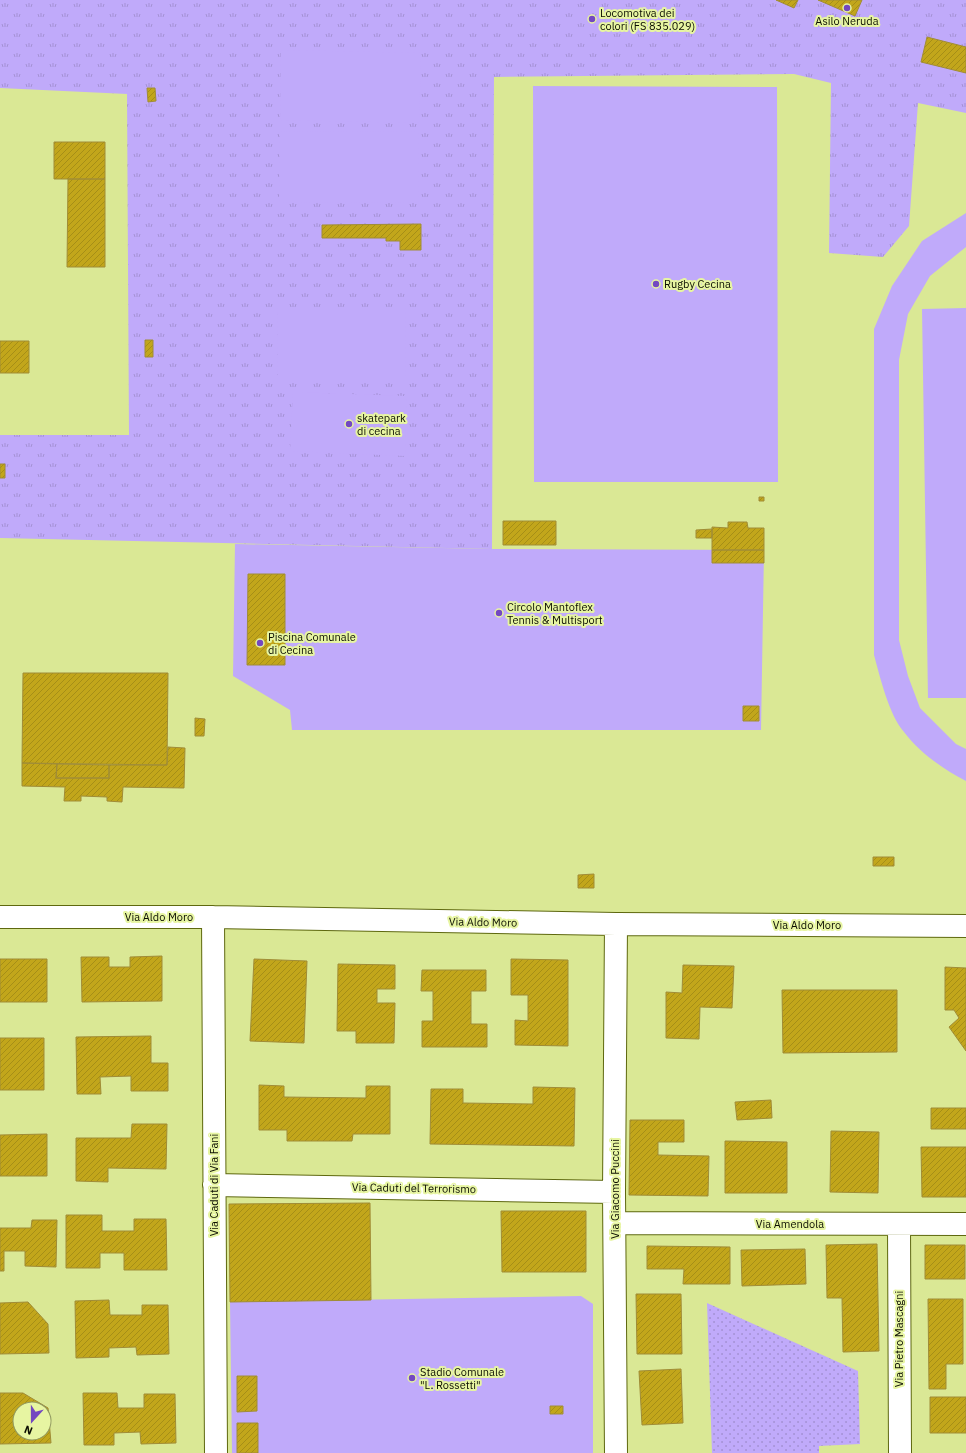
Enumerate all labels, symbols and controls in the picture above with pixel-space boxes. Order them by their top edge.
marker: Asilo Neruda [842,3,852,13]
place label: Locomotiva dei colori (FS 835.029) [600,6,695,33]
marker: Locomotiva dei colori (FS 835.029) [587,14,597,24]
place label: Asilo Neruda [815,14,879,28]
place label: Rugby Cecina [664,277,731,291]
marker: Rugby Cecina [651,279,661,289]
place label: skatepark di cecina [357,411,406,438]
marker: skatepark di cecina [344,419,354,429]
place label: Circolo Mantoflex Tennis & Multisport [507,600,603,627]
marker: Circolo Mantoflex Tennis & Multisport [494,608,504,618]
place label: Piscina Comunale di Cecina [268,630,356,657]
marker: Piscina Comunale di Cecina [255,638,265,648]
street label: Via Aldo Moro [125,910,193,924]
street label: Via Aldo Moro [449,914,517,930]
street label: Via Aldo Moro [773,918,841,932]
street label: Via Caduti di Via Fani [207,1134,221,1236]
street label: Via Giacomo Puccini [608,1139,622,1239]
street label: Via Caduti del Terrorismo [352,1180,476,1196]
street label: Via Amendola [756,1217,824,1231]
street label: Via Pietro Mascagni [892,1291,906,1387]
place label: Stadio Comunale "L. Rossetti" [420,1365,504,1392]
marker: Stadio Comunale "L. Rossetti" [407,1373,417,1383]
north arrow [12,1401,52,1441]
text: N [22,1422,35,1438]

